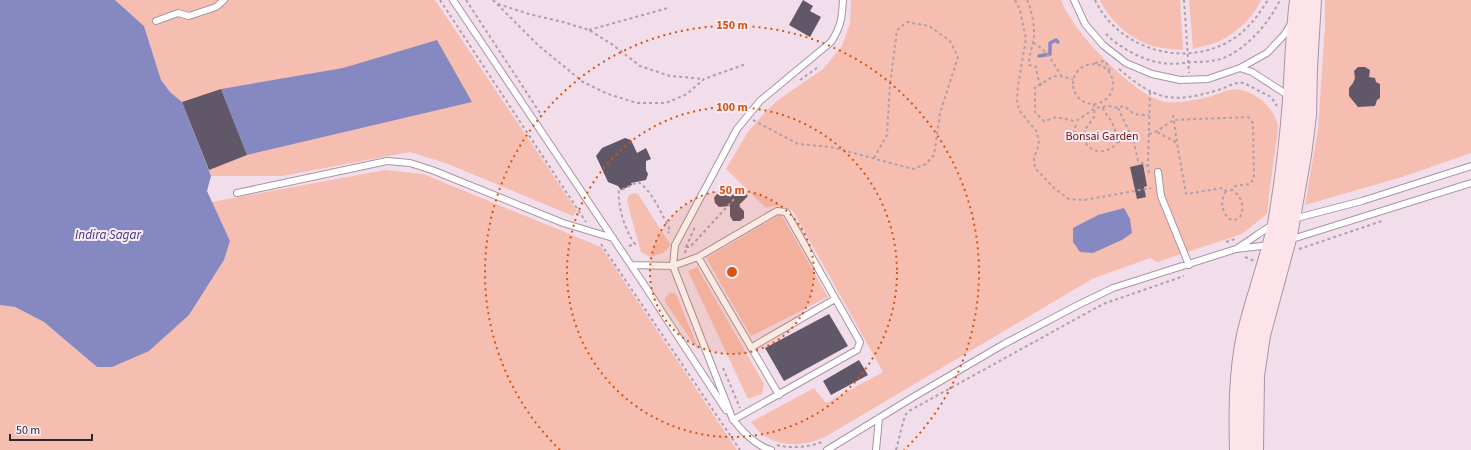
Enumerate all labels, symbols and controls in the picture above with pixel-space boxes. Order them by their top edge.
text: 150 m [716,17,748,34]
text: 100 m [716,99,748,116]
park label: Bonsai Garden [1065,128,1139,145]
text: 50 m [719,182,745,199]
water label: Indira Sagar [75,226,141,244]
centre of rings [725,265,739,279]
scale bar [10,416,92,442]
text: 50 m [16,422,40,439]

